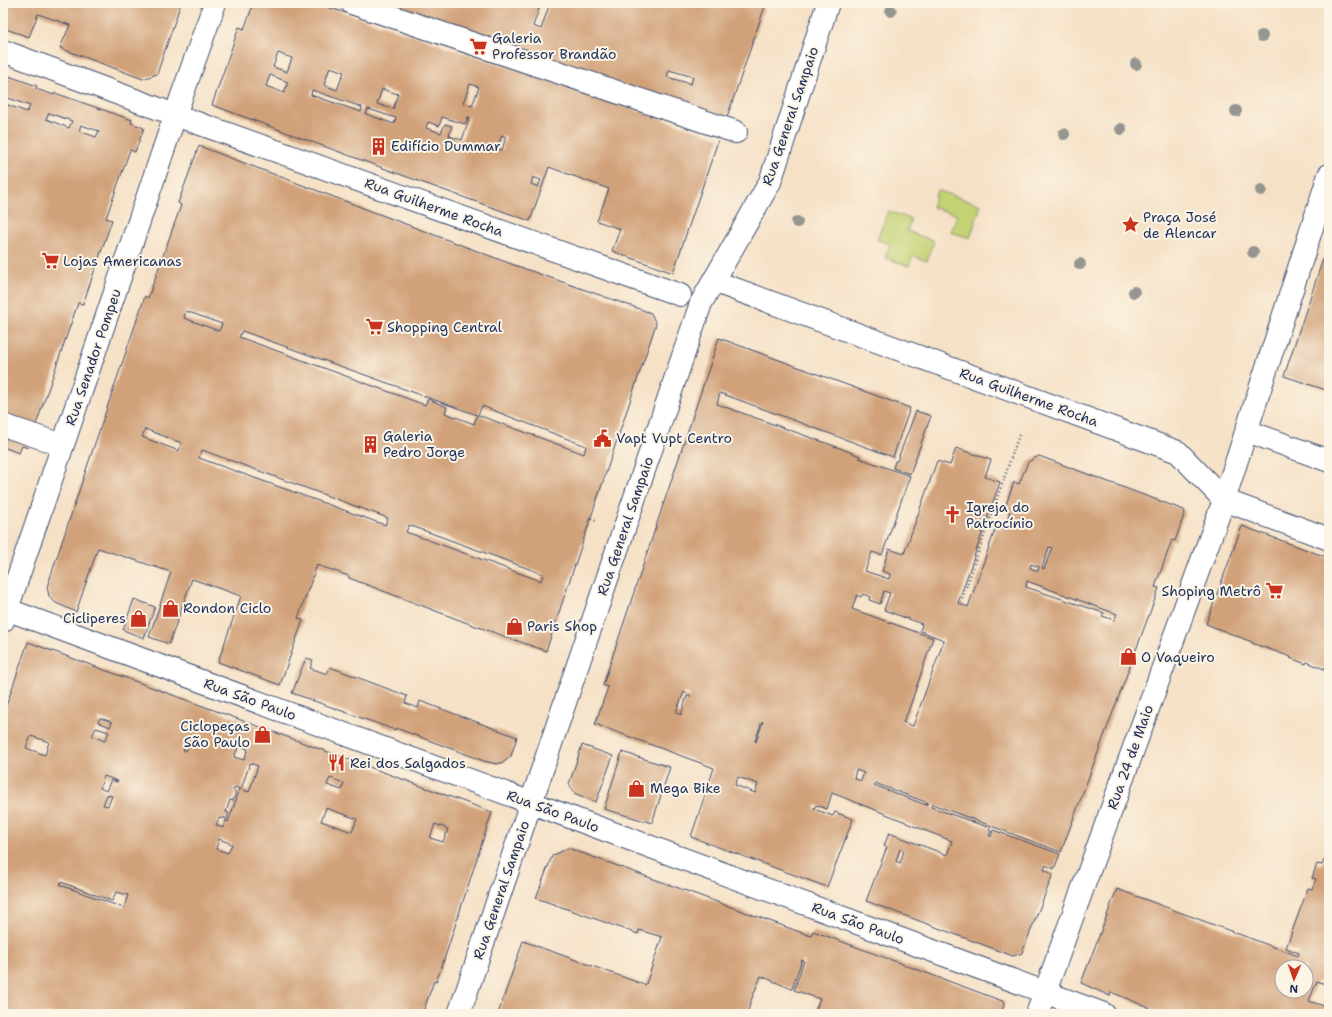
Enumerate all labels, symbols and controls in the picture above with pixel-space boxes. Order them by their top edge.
place label: Galeria Professor Brandão [492,29,617,63]
supermarket icon: Galeria Professor Brandão [469,36,489,56]
street label: Rua General Sampaio [758,44,822,188]
building icon: Edifício Dummar [368,136,388,156]
place label: Edifício Dummar [391,137,501,155]
street label: Rua Guilherme Rocha [362,174,506,241]
place label: Praça José de Alencar [1143,208,1217,242]
place icon: Praça José de Alencar [1120,215,1140,235]
supermarket icon: Lojas Americanas [40,251,60,271]
place label: Lojas Americanas [63,252,182,270]
street label: Rua Senador Pompeu [61,286,125,428]
supermarket icon: Shopping Central [364,317,384,337]
place label: Shopping Central [387,318,503,336]
street label: Rua Guilherme Rocha [957,364,1101,431]
place label: Galeria Pedro Jorge [383,427,465,461]
public building icon: Vapt Vupt Centro [593,428,613,448]
place label: Vapt Vupt Centro [616,429,732,447]
building icon: Galeria Pedro Jorge [360,434,380,454]
street label: Rua General Sampaio [593,454,657,598]
place label: Igreja do Patrocínio [966,498,1033,532]
church icon: Igreja do Patrocínio [943,505,963,525]
supermarket icon: Shoping Metrô [1264,581,1284,601]
place label: Shoping Metrô [1162,582,1261,600]
shop icon: Rondon Ciclo [160,598,180,618]
place label: Rondon Ciclo [183,599,271,617]
shop icon: Cicliperes [129,608,149,628]
place label: Cicliperes [63,609,126,627]
shop icon: Paris Shop [504,616,524,636]
place label: Paris Shop [527,617,597,635]
shop icon: O Vaqueiro [1118,647,1138,667]
place label: O Vaqueiro [1141,648,1215,666]
street label: Rua São Paulo [201,674,299,724]
street label: Rua 24 de Maio [1103,702,1157,812]
place label: Ciclopeças São Paulo [180,717,250,751]
shop icon: Ciclopeças São Paulo [253,724,273,744]
restaurant icon: Rei dos Salgados [327,753,347,773]
place label: Rei dos Salgados [350,754,466,772]
shop icon: Mega Bike [627,778,647,798]
place label: Mega Bike [650,779,721,797]
street label: Rua São Paulo [504,786,602,836]
street label: Rua General Sampaio [469,818,533,962]
street label: Rua São Paulo [809,898,907,948]
north arrow [1274,959,1314,999]
text: N [1289,981,1298,996]

